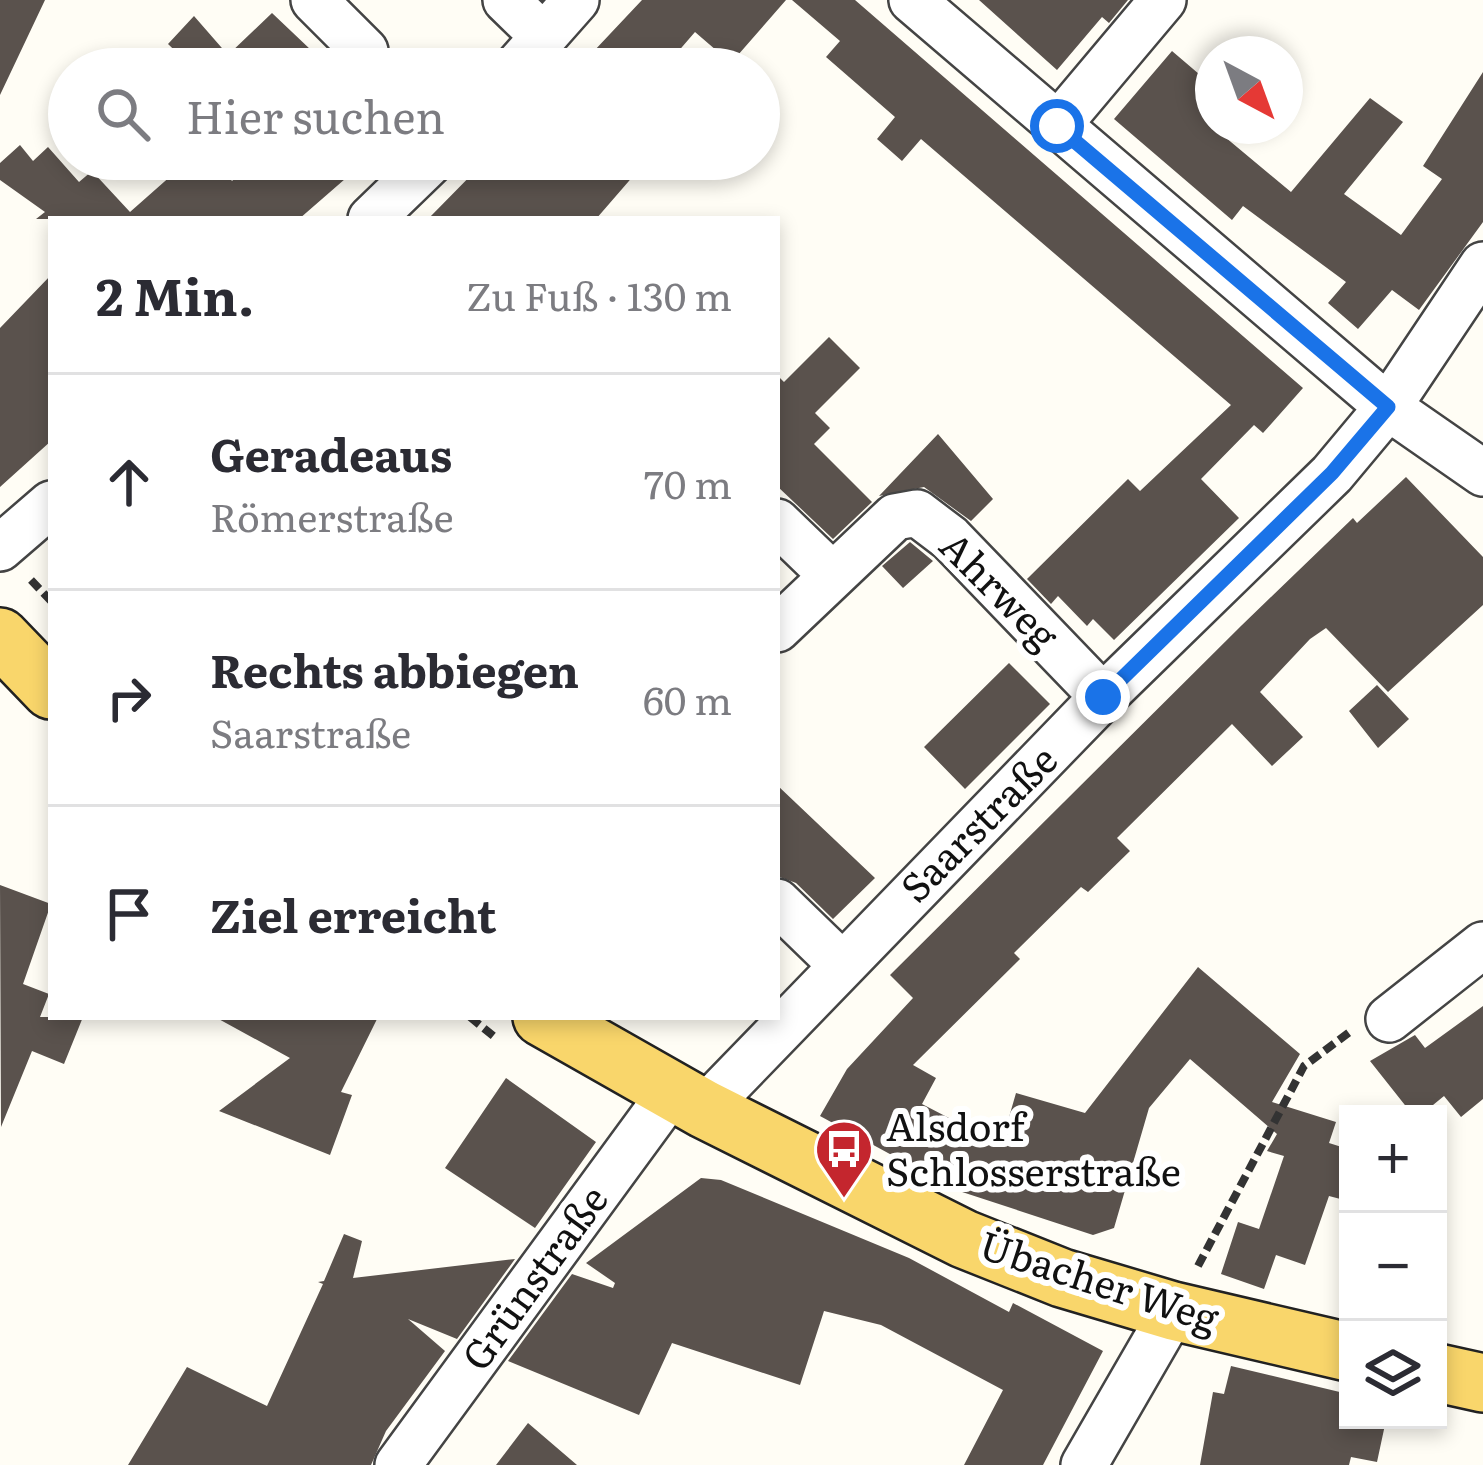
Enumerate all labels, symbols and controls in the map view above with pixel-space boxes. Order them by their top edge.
north arrow [1195,36,1303,144]
search box [48,48,780,180]
icon: search [90,81,156,147]
text: Hier suchen [186,81,445,148]
route start [1030,99,1084,153]
text: 2 Min. [96,256,255,332]
text: Zu Fuß · 130 m [466,265,732,323]
text: Geradeaus [210,419,452,486]
icon: ahead [96,449,162,515]
text: 70 m [644,453,732,511]
text: Römerstraße [210,486,454,544]
street label: Ahrweg [928,516,1074,662]
text: Rechts abbiegen [210,635,579,702]
icon: right [96,665,162,731]
text: 60 m [643,669,732,727]
route end [1076,670,1130,724]
text: Saarstraße [210,702,411,760]
street label: Saarstraße [885,730,1069,914]
text: Ziel erreicht [210,880,496,947]
icon: arrive [96,881,162,947]
place label: Alsdorf Schlosserstraße [886,1095,1181,1198]
map controls [1339,1105,1447,1429]
button: + [1339,1105,1447,1213]
bus stop icon: Alsdorf Schlosserstraße [813,1118,875,1200]
street label: Grünstraße [446,1172,620,1381]
street label: Übacher Weg [973,1213,1227,1345]
button: − [1339,1213,1447,1321]
button: layers [1339,1321,1447,1429]

